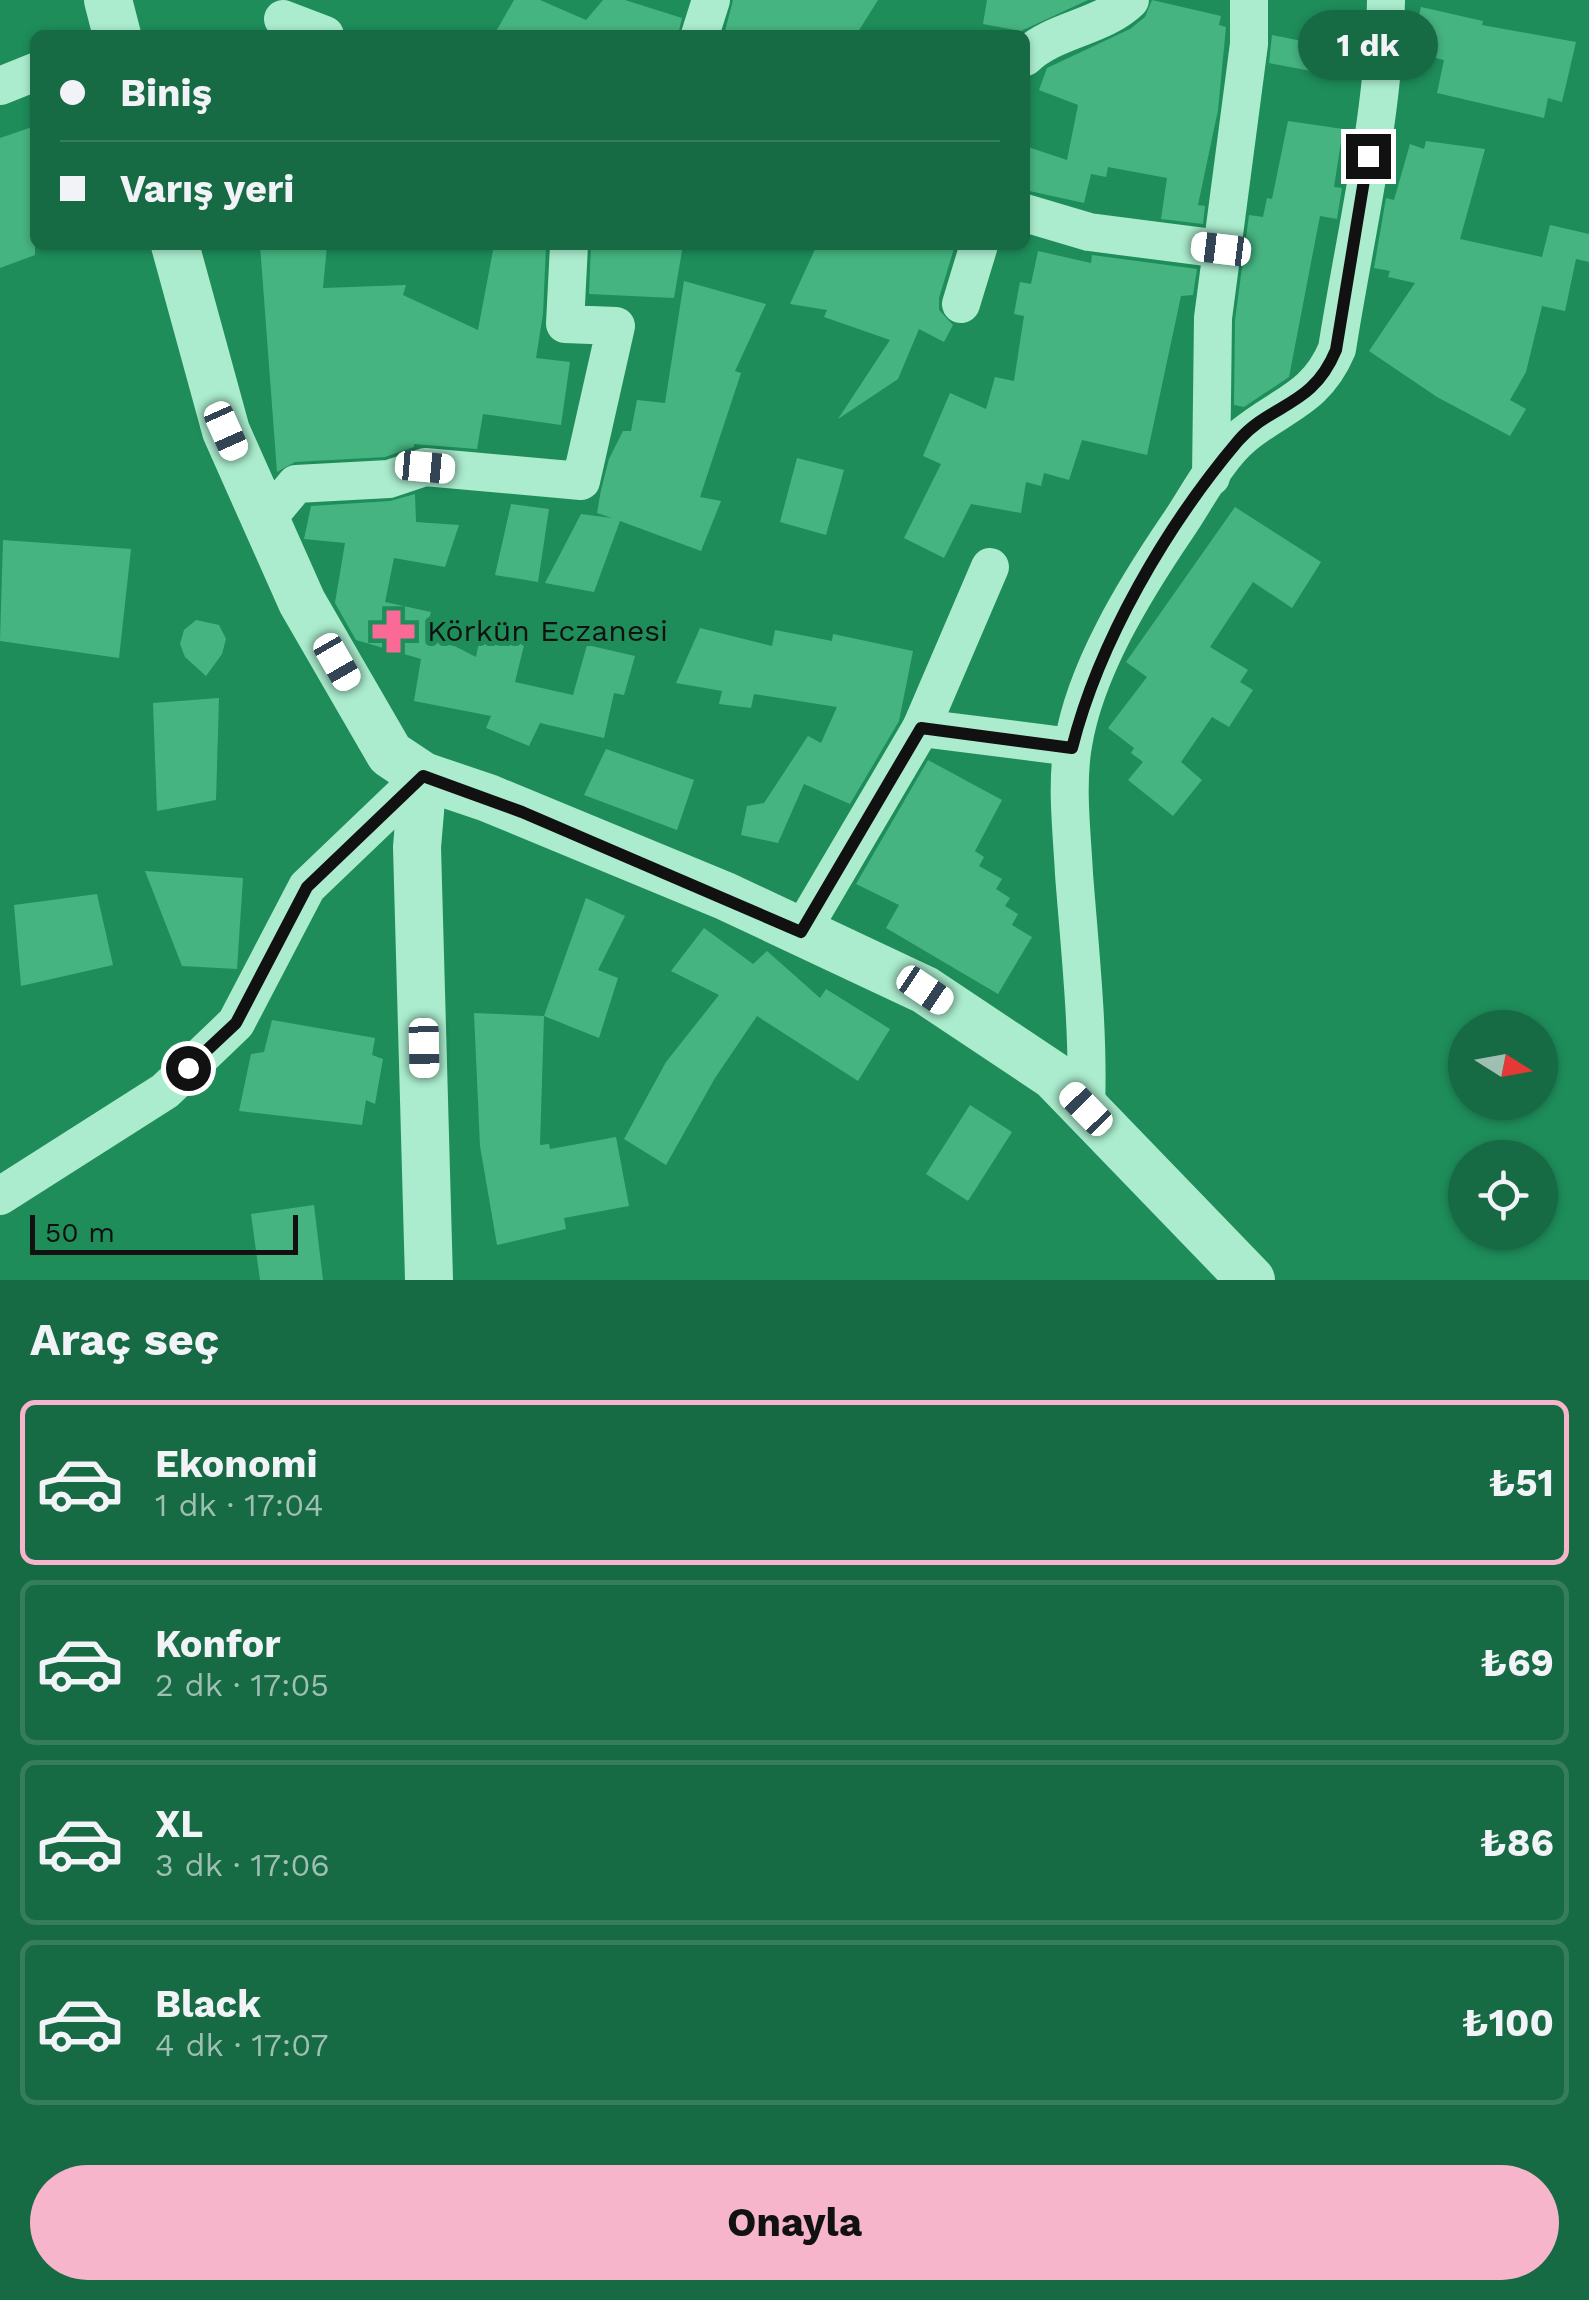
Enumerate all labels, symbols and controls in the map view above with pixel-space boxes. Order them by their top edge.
callout: 1 dk [1298,11,1438,81]
text: 1 dk [1337,26,1399,64]
text: Biniş [120,71,212,115]
route end [1346,134,1391,179]
text: Varış yeri [120,167,294,211]
car [1189,230,1253,268]
car [200,397,252,465]
car [394,449,456,485]
pharmacy icon: Körkün Eczanesi [370,607,418,655]
place label: Körkün Eczanesi [427,613,668,648]
car [309,629,365,695]
car [892,961,958,1019]
north arrow [1448,1010,1558,1120]
map controls [1448,1010,1558,1250]
car [408,1018,440,1078]
route start [166,1046,211,1091]
car [1054,1077,1118,1141]
button: locate [1448,1140,1558,1250]
scale bar [30,1210,298,1254]
text: 50 m [45,1216,115,1249]
text: Araç seç [30,1313,219,1366]
icon: car [35,1438,125,1528]
text: Ekonomi [155,1442,318,1486]
text: ₺51 [1489,1461,1554,1505]
text: 1 dk · 17:04 [155,1486,324,1524]
icon: car [35,1618,125,1708]
text: Konfor [155,1622,281,1666]
text: ₺69 [1480,1641,1554,1685]
text: 2 dk · 17:05 [155,1666,329,1704]
icon: car [35,1798,125,1888]
text: XL [155,1802,203,1846]
text: ₺86 [1480,1821,1554,1865]
text: 3 dk · 17:06 [155,1846,330,1884]
icon: car [35,1978,125,2068]
text: Black [155,1982,261,2026]
text: ₺100 [1462,2001,1554,2045]
text: 4 dk · 17:07 [155,2026,329,2064]
button: Onayla [30,2165,1559,2280]

